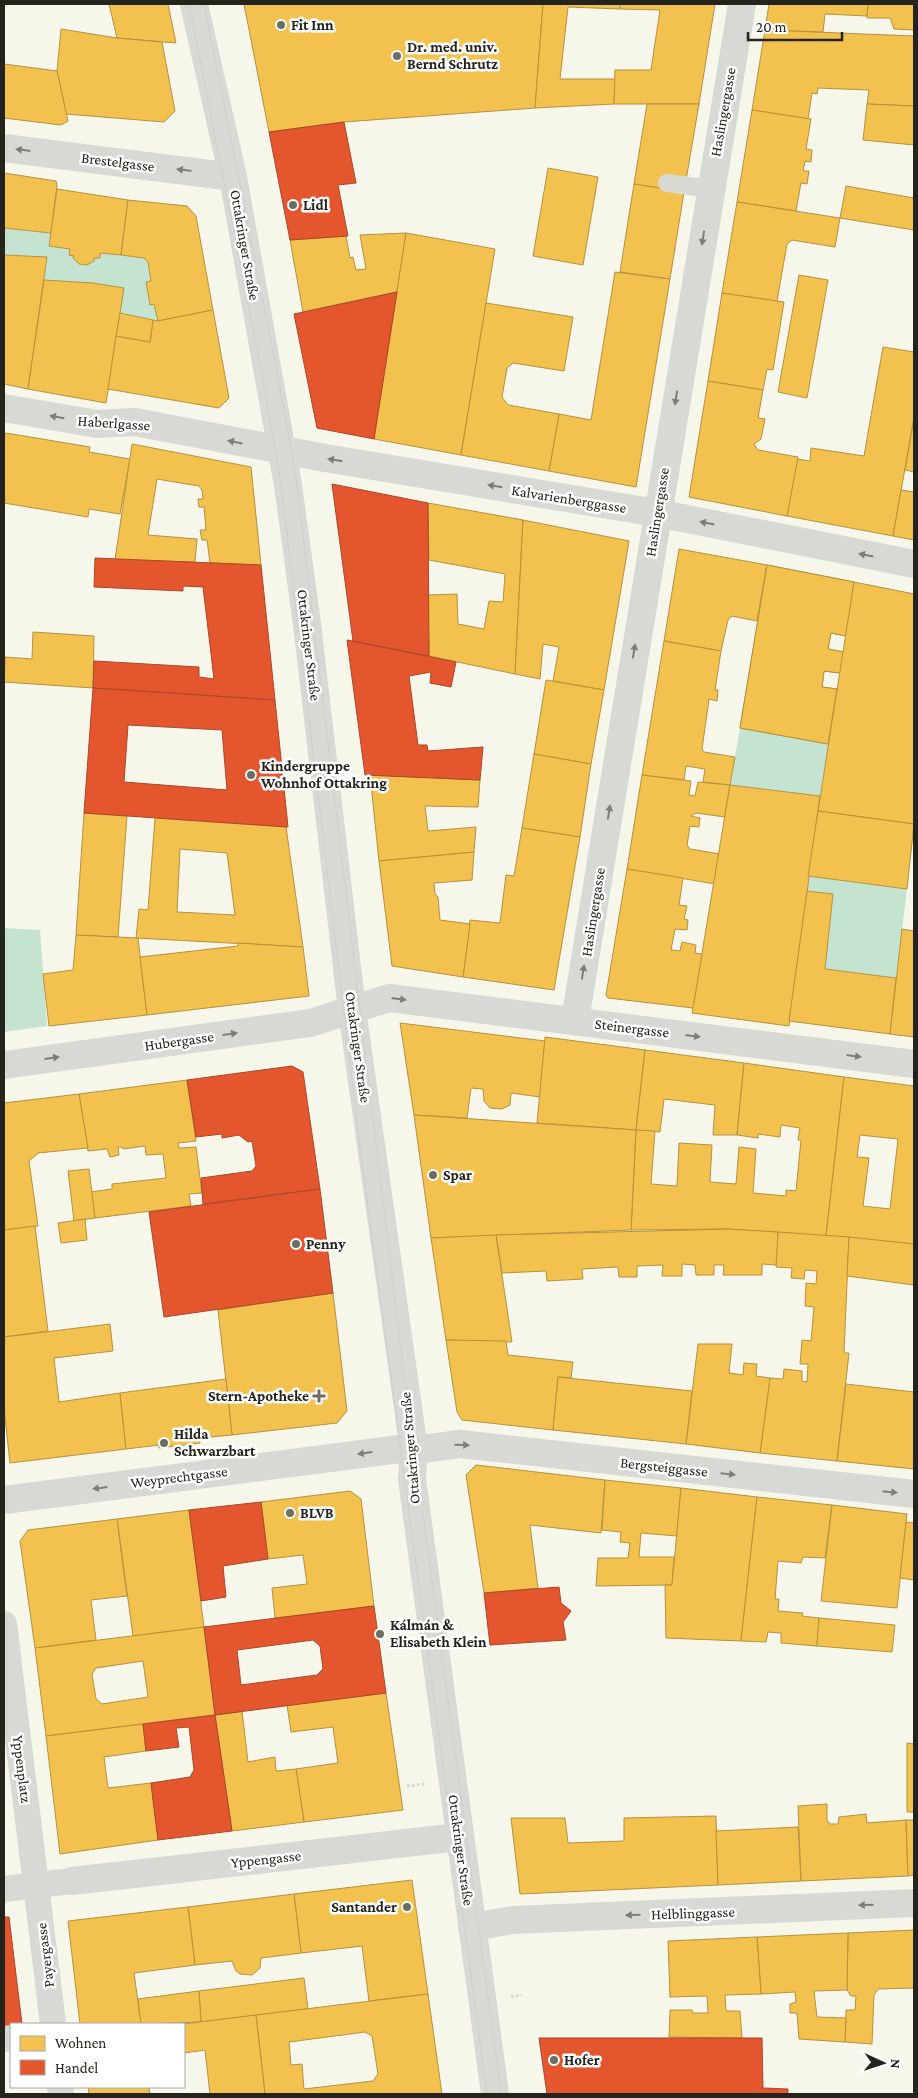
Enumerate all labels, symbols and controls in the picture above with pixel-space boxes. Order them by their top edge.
scale bar [748,10,842,42]
place label: Fit Inn [291,17,334,33]
marker: Fit Inn [275,19,287,31]
text: 20 m [756,19,787,35]
place label: Dr. med. univ. Bernd Schrutz [407,39,498,72]
marker: Dr. med. univ. Bernd Schrutz [391,50,403,62]
street label: Haslingergasse [707,66,740,158]
one-way arrow [15,146,31,154]
street label: Brestelgasse [80,150,156,175]
one-way arrow [176,166,192,174]
street label: Ottakringer Straße [226,188,263,302]
place label: Lidl [303,197,329,213]
marker: Lidl [287,199,299,211]
one-way arrow [698,230,706,246]
one-way arrow [672,390,680,406]
street label: Haberlgasse [77,412,151,435]
one-way arrow [49,413,65,421]
one-way arrow [226,437,242,445]
one-way arrow [326,456,342,464]
street label: Haslingergasse [642,466,673,558]
one-way arrow [487,482,503,490]
street label: Kalvarienberggasse [510,482,628,517]
one-way arrow [699,519,715,527]
one-way arrow [858,550,874,558]
street label: Ottakringer Straße [293,588,324,702]
one-way arrow [631,643,639,659]
place label: Kindergruppe Wohnhof Ottakring [260,758,387,791]
marker: Kindergruppe Wohnhof Ottakring [245,769,257,781]
one-way arrow [605,803,613,819]
street label: Haslingergasse [578,866,609,958]
one-way arrow [580,964,588,980]
street label: Ottakringer Straße [341,990,374,1104]
one-way arrow [391,995,407,1003]
street label: Steinergasse [594,1016,670,1042]
street label: Hubergasse [143,1028,215,1055]
one-way arrow [223,1030,239,1038]
one-way arrow [686,1032,702,1040]
one-way arrow [847,1053,863,1061]
one-way arrow [44,1054,60,1062]
place label: Spar [443,1167,472,1183]
marker: Spar [427,1169,439,1181]
place label: Penny [306,1236,346,1252]
marker: Penny [290,1238,302,1250]
place label: Stern-Apotheke [208,1388,309,1404]
marker: Stern-Apotheke [313,1390,325,1402]
street label: Ottakringer Straße [397,1391,424,1505]
place label: Hilda Schwarzbart [174,1426,256,1459]
marker: Hilda Schwarzbart [158,1437,170,1449]
one-way arrow [454,1441,470,1449]
one-way arrow [357,1450,373,1458]
street label: Bergsteiggasse [619,1454,709,1481]
street label: Weyprechtgasse [130,1463,229,1492]
one-way arrow [720,1470,736,1478]
one-way arrow [92,1484,108,1492]
one-way arrow [882,1488,898,1496]
place label: BLVB [300,1505,334,1521]
marker: BLVB [284,1507,296,1519]
place label: Kálmán & Elisabeth Klein [390,1617,487,1650]
marker: Kálmán & Elisabeth Klein [374,1628,386,1640]
street label: Yppenplatz [9,1734,34,1804]
street label: Ottakringer Straße [444,1793,477,1907]
street label: Yppengasse [230,1847,302,1872]
place label: Santander [331,1899,397,1915]
marker: Santander [401,1901,413,1913]
one-way arrow [857,1902,873,1910]
street label: Helblinggasse [651,1904,736,1923]
one-way arrow [625,1912,641,1920]
street label: Payergasse [33,1921,58,1988]
legend [10,2023,185,2088]
text: Wohnen [55,2035,106,2051]
north arrow [858,2038,908,2088]
place label: Hofer [564,2052,600,2068]
marker: Hofer [548,2054,560,2066]
text: N [888,2058,904,2069]
text: Handel [55,2060,98,2076]

